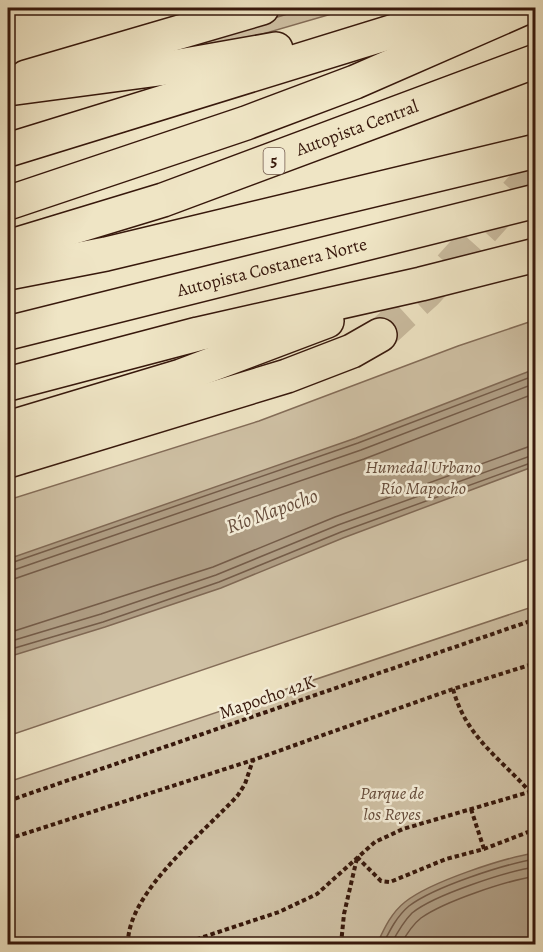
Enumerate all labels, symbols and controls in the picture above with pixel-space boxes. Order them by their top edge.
street label: Autopista Central [291,94,422,162]
road number: 5 [264,148,284,174]
street label: Autopista Costanera Norte [173,232,369,303]
park label: Humedal Urbano Río Mapocho [365,455,481,500]
water label: Río Mapocho [222,482,322,540]
street label: Mapocho 42K [216,669,319,725]
park label: Parque de los Reyes [360,781,425,826]

